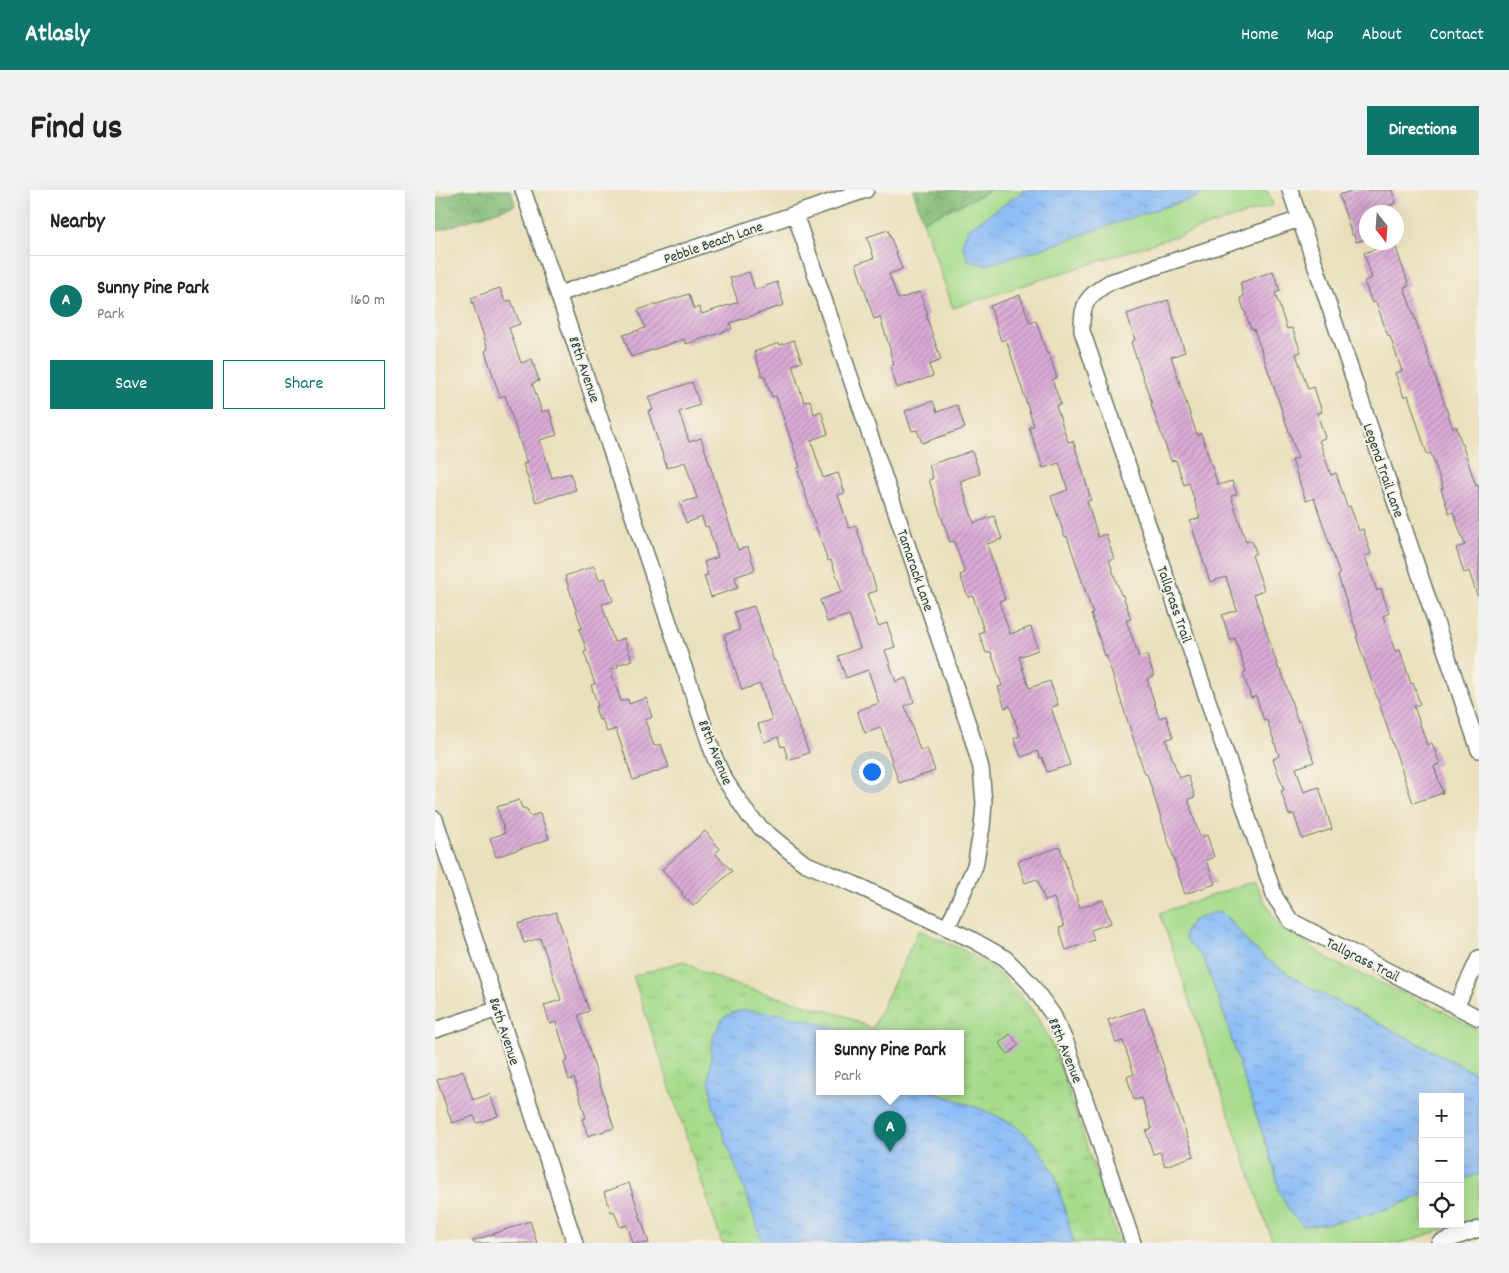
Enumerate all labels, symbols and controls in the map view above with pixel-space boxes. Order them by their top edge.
text: Atlasly [25,18,89,52]
text: Home [1241,23,1278,48]
text: Map [1306,23,1334,48]
text: About [1362,23,1402,48]
text: Contact [1430,23,1484,48]
text: Find us [30,105,122,155]
button: Directions [1367,106,1479,155]
north arrow [1359,205,1404,250]
text: Nearby [50,208,105,238]
street label: Pebble Beach Lane [661,216,767,271]
text: Sunny Pine Park [97,276,209,303]
text: A [62,289,70,312]
text: 160 m [350,289,385,312]
text: Park [97,303,124,326]
street label: 88th Avenue [561,333,605,406]
button: Save [50,360,213,409]
button: Share [223,360,385,409]
street label: Legend Trail Lane [1356,421,1409,521]
street label: Tamarack Lane [890,527,939,615]
street label: Tallgrass Trail [1150,563,1197,647]
street label: 88th Avenue [691,717,737,789]
your location [859,759,885,785]
street label: Tallgrass Trail [1321,933,1403,989]
street label: 86th Avenue [482,995,525,1069]
street label: 88th Avenue [1041,1015,1087,1087]
popup [816,1030,964,1095]
text: Sunny Pine Park [834,1038,946,1065]
text: Park [834,1065,861,1088]
map controls [1419,1093,1464,1228]
button: + [1419,1093,1464,1138]
pin: A [874,1111,906,1152]
button: − [1419,1138,1464,1183]
button: locate [1419,1183,1464,1228]

